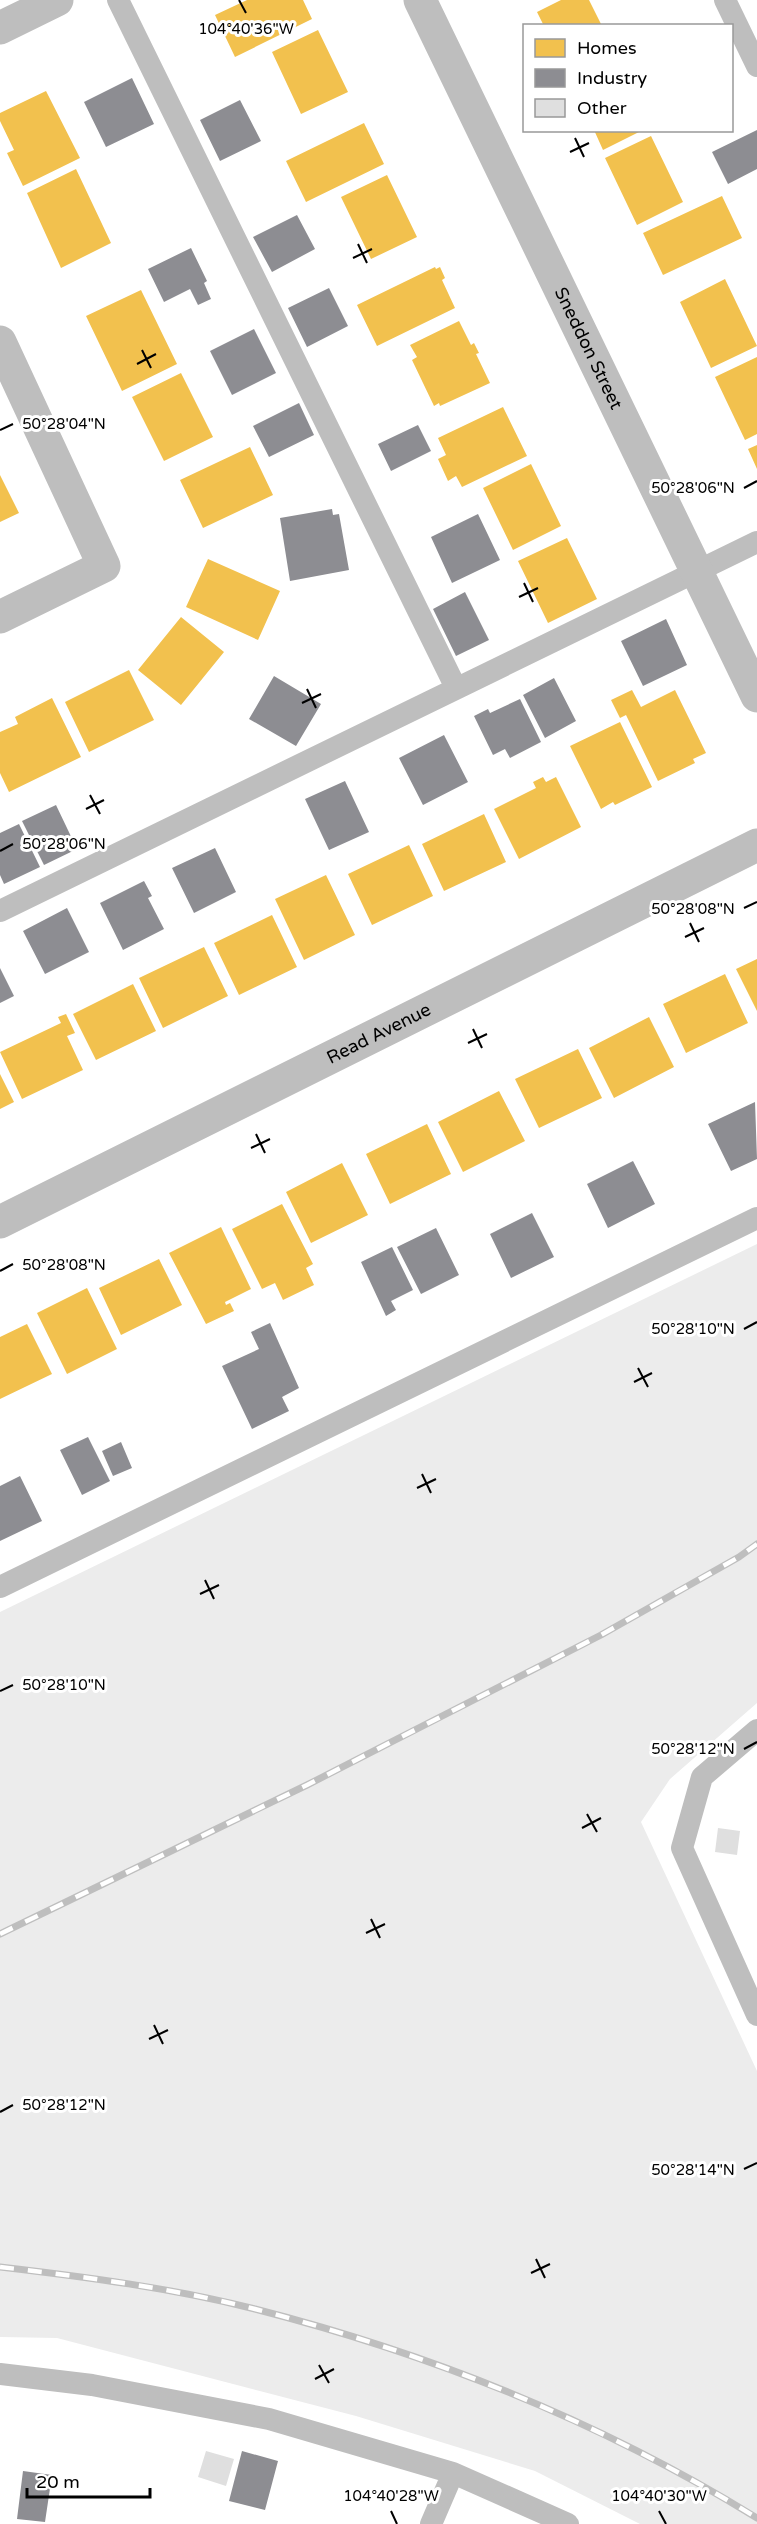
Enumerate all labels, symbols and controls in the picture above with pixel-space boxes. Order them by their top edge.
text: 104°40'36"W [198,20,294,38]
legend [523,24,733,132]
text: Homes [577,37,637,59]
text: Industry [577,67,648,89]
text: Other [577,97,627,119]
street label: Sneddon Street [550,284,628,413]
text: 50°28'04"N [22,415,106,433]
text: 50°28'06"N [651,479,735,497]
text: 50°28'06"N [22,835,106,853]
text: 50°28'08"N [651,900,735,918]
street label: Read Avenue [323,998,434,1069]
text: 50°28'08"N [22,1256,106,1274]
text: 50°28'10"N [651,1320,735,1338]
text: 50°28'10"N [22,1676,106,1694]
text: 50°28'12"N [651,1740,735,1758]
text: 50°28'12"N [22,2096,106,2114]
text: 50°28'14"N [651,2161,735,2179]
scale bar [27,2461,150,2499]
text: 20 m [36,2471,80,2493]
text: 104°40'28"W [343,2487,439,2505]
text: 104°40'30"W [611,2487,707,2505]

